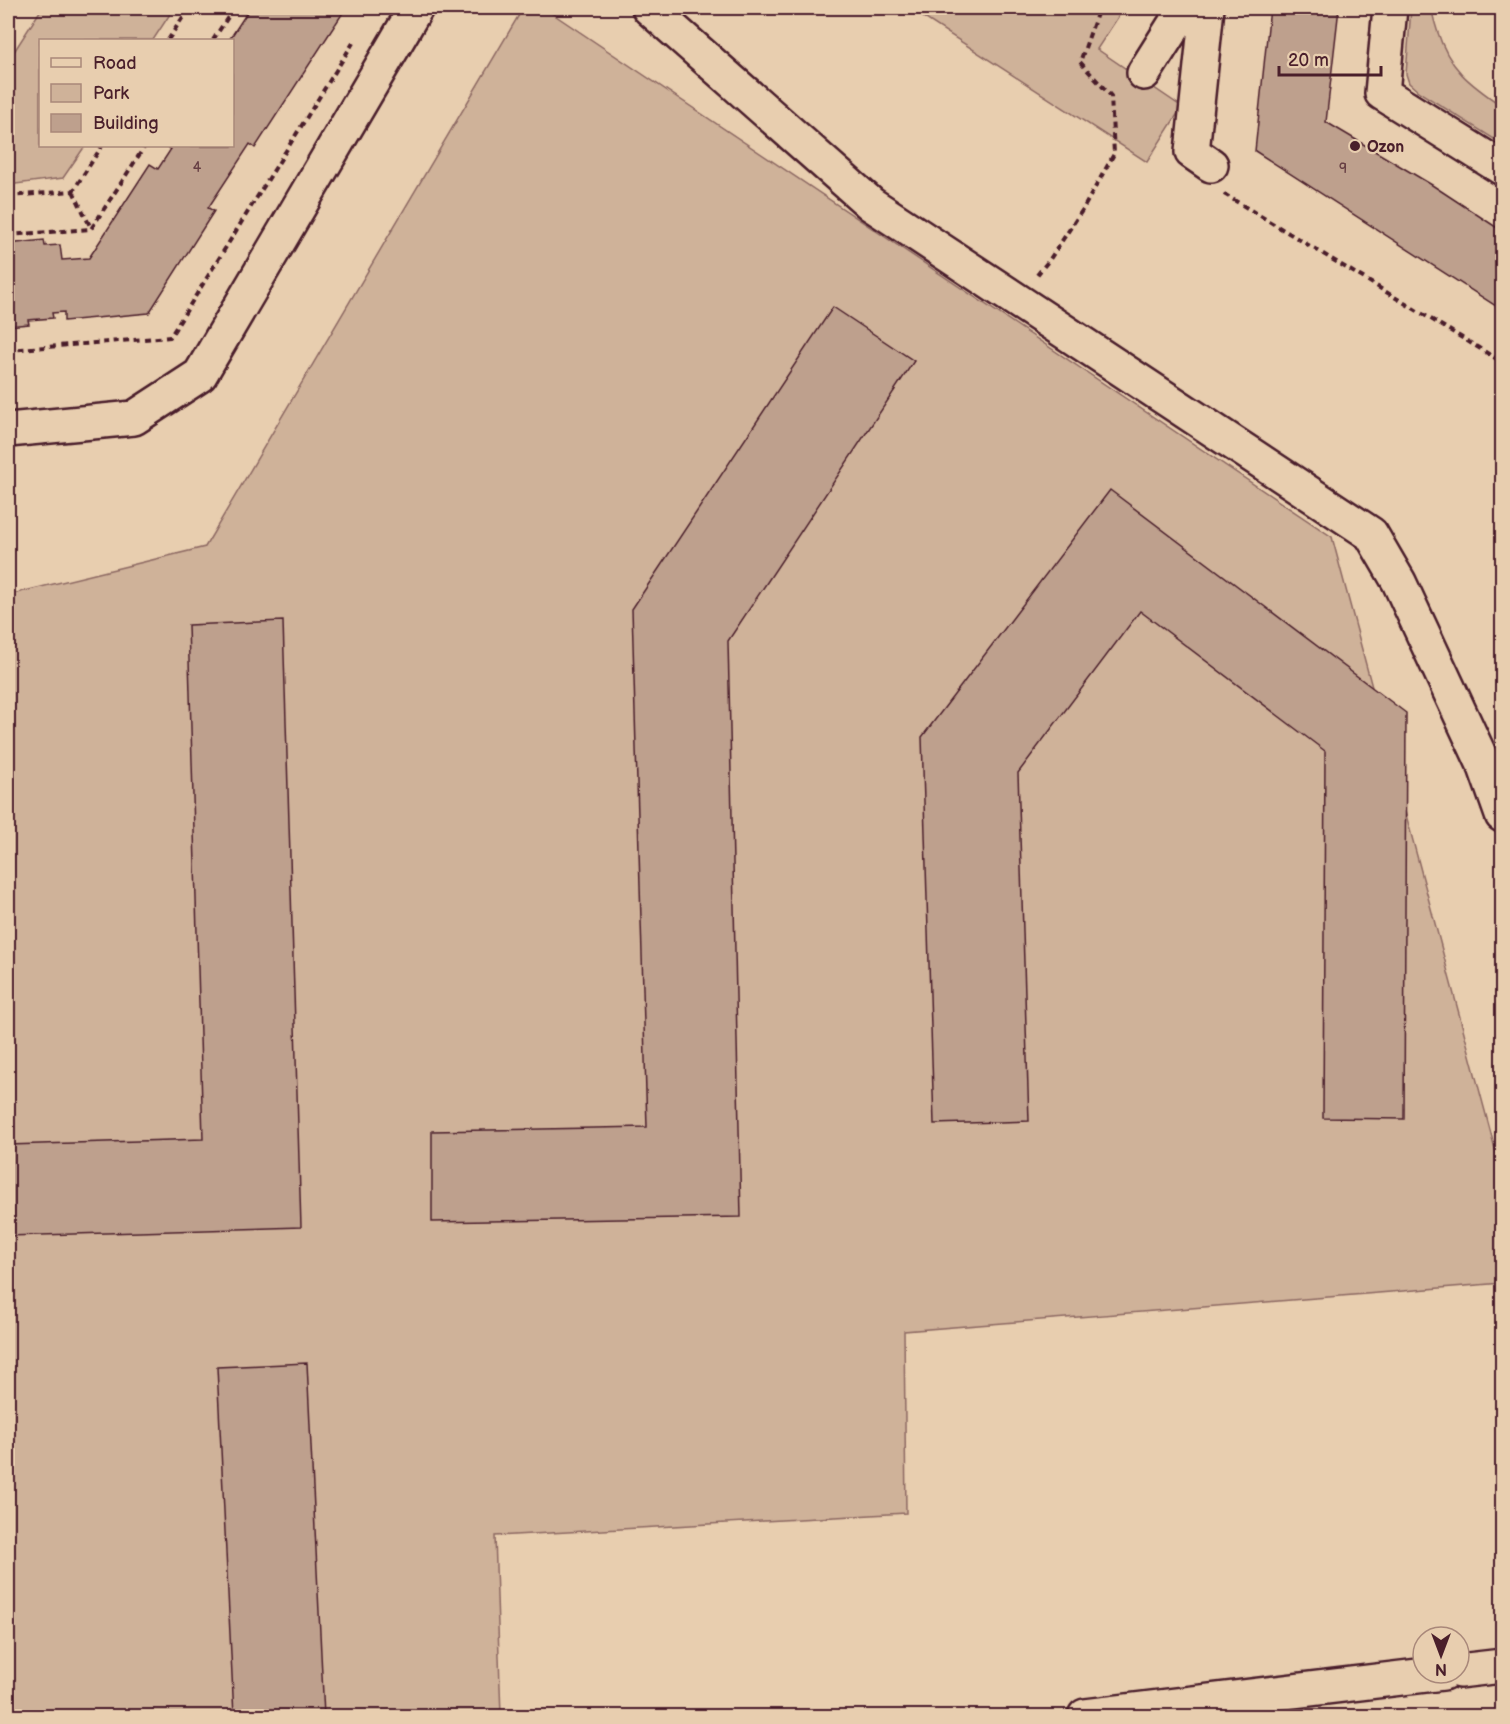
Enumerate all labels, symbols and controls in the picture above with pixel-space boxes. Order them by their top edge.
legend [39,39,234,147]
scale bar [1279,39,1381,77]
text: 20 m [1288,50,1329,71]
text: Road [93,53,137,74]
text: Park [93,83,129,104]
text: Building [93,113,159,134]
place label: Ozon [1367,138,1404,157]
marker: Ozon [1348,139,1362,153]
house number: 4 [193,159,202,176]
house number: 9 [1339,160,1347,177]
north arrow [1411,1625,1471,1685]
text: N [1435,1659,1447,1678]

